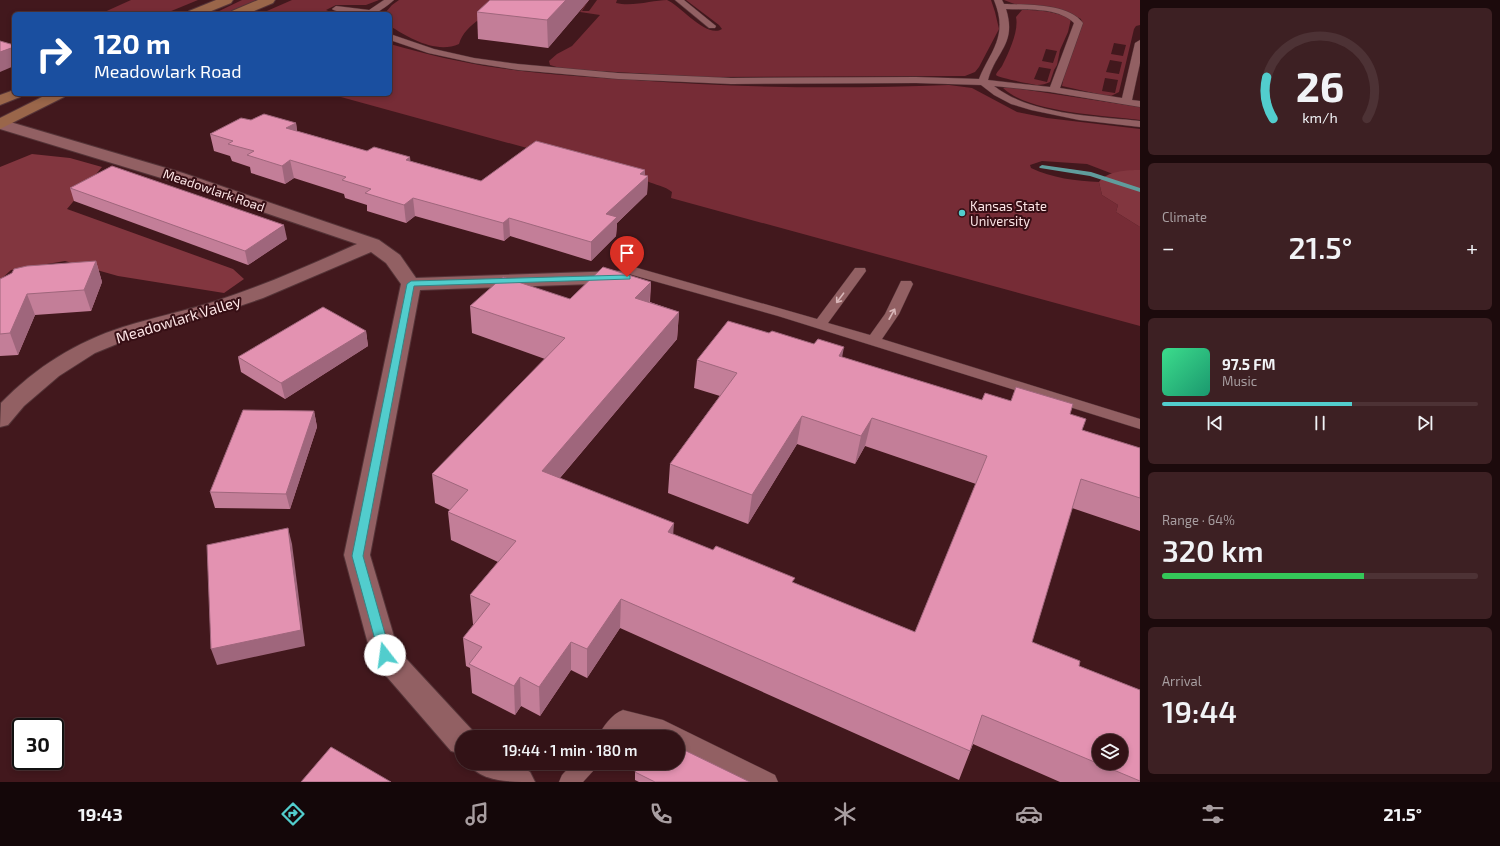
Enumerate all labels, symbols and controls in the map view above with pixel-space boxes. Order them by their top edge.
text: 120 m [94,26,171,60]
icon: right [28,28,80,80]
text: Meadowlark Road [94,60,242,82]
text: 26 [1296,60,1344,110]
text: km/h [1302,109,1338,126]
street label: Meadowlark Road [161,165,267,215]
place label: Kansas State University [970,198,1047,229]
marker: Kansas State University [957,208,967,218]
text: Climate [1162,209,1207,225]
text: 21.5° [1288,229,1352,265]
text: − [1162,234,1175,260]
text: + [1466,234,1478,260]
pin [610,236,644,277]
icon: arrive [616,242,638,264]
street label: Meadowlark Valley [113,291,243,347]
one-way arrow [836,292,844,303]
one-way arrow [889,308,897,320]
text: 97.5 FM [1222,355,1275,373]
text: Music [1222,373,1257,389]
icon: previous [1204,412,1226,434]
icon: pause [1309,412,1331,434]
icon: next [1414,412,1436,434]
text: Range · 64% [1162,512,1235,528]
text: 320 km [1162,532,1264,568]
position arrow [364,634,406,676]
text: Arrival [1162,673,1202,689]
text: 19:44 [1162,693,1237,729]
speed limit sign: 30 [12,718,64,770]
map controls [1092,734,1128,770]
button: layers [1092,734,1128,770]
text: 19:44 · 1 min · 180 m [503,741,637,759]
icon: directions [279,800,307,828]
icon: music [463,800,491,828]
icon: phone [647,800,675,828]
icon: climate [831,800,859,828]
icon: car [1015,800,1043,828]
icon: filters [1199,800,1227,828]
text: 19:43 [78,803,123,825]
text: 21.5° [1383,803,1422,825]

